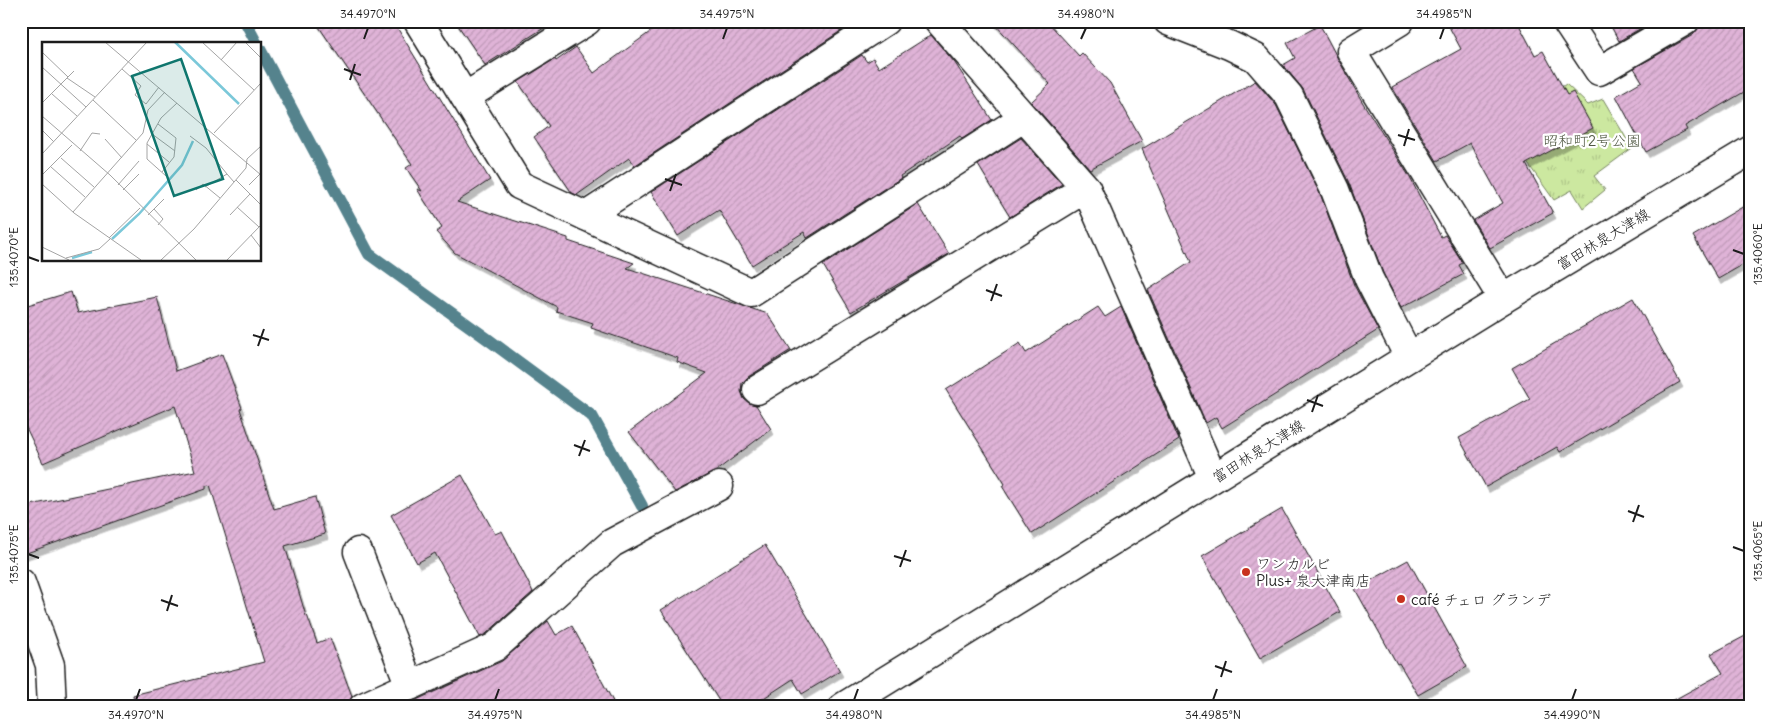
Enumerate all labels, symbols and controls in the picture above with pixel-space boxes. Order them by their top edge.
text: 34.4970°N [340,6,396,21]
text: 34.4975°N [700,6,754,21]
text: 34.4980°N [1058,6,1114,21]
text: 34.4985°N [1416,6,1472,21]
inset map [42,42,261,261]
park label: 昭和町2号公園 [1543,131,1641,150]
street label: 富田林泉大津線 [1553,204,1653,274]
text: 135.4060°E [1750,223,1765,285]
text: 135.4070°E [6,227,21,287]
street label: 富田林泉大津線 [1208,415,1308,487]
text: 135.4065°E [1750,521,1765,581]
text: 135.4075°E [6,524,21,584]
place label: ワンカルビ Plus+ 泉大津南店 [1256,554,1370,590]
marker: ワンカルビ Plus+ 泉大津南店 [1240,566,1252,578]
place label: café チェロ グランデ [1411,590,1551,609]
marker: café チェロ グランデ [1395,593,1407,605]
text: 34.4970°N [108,707,164,722]
text: 34.4975°N [468,707,522,722]
text: 34.4980°N [826,707,882,722]
text: 34.4985°N [1185,707,1241,722]
text: 34.4990°N [1544,707,1600,722]

